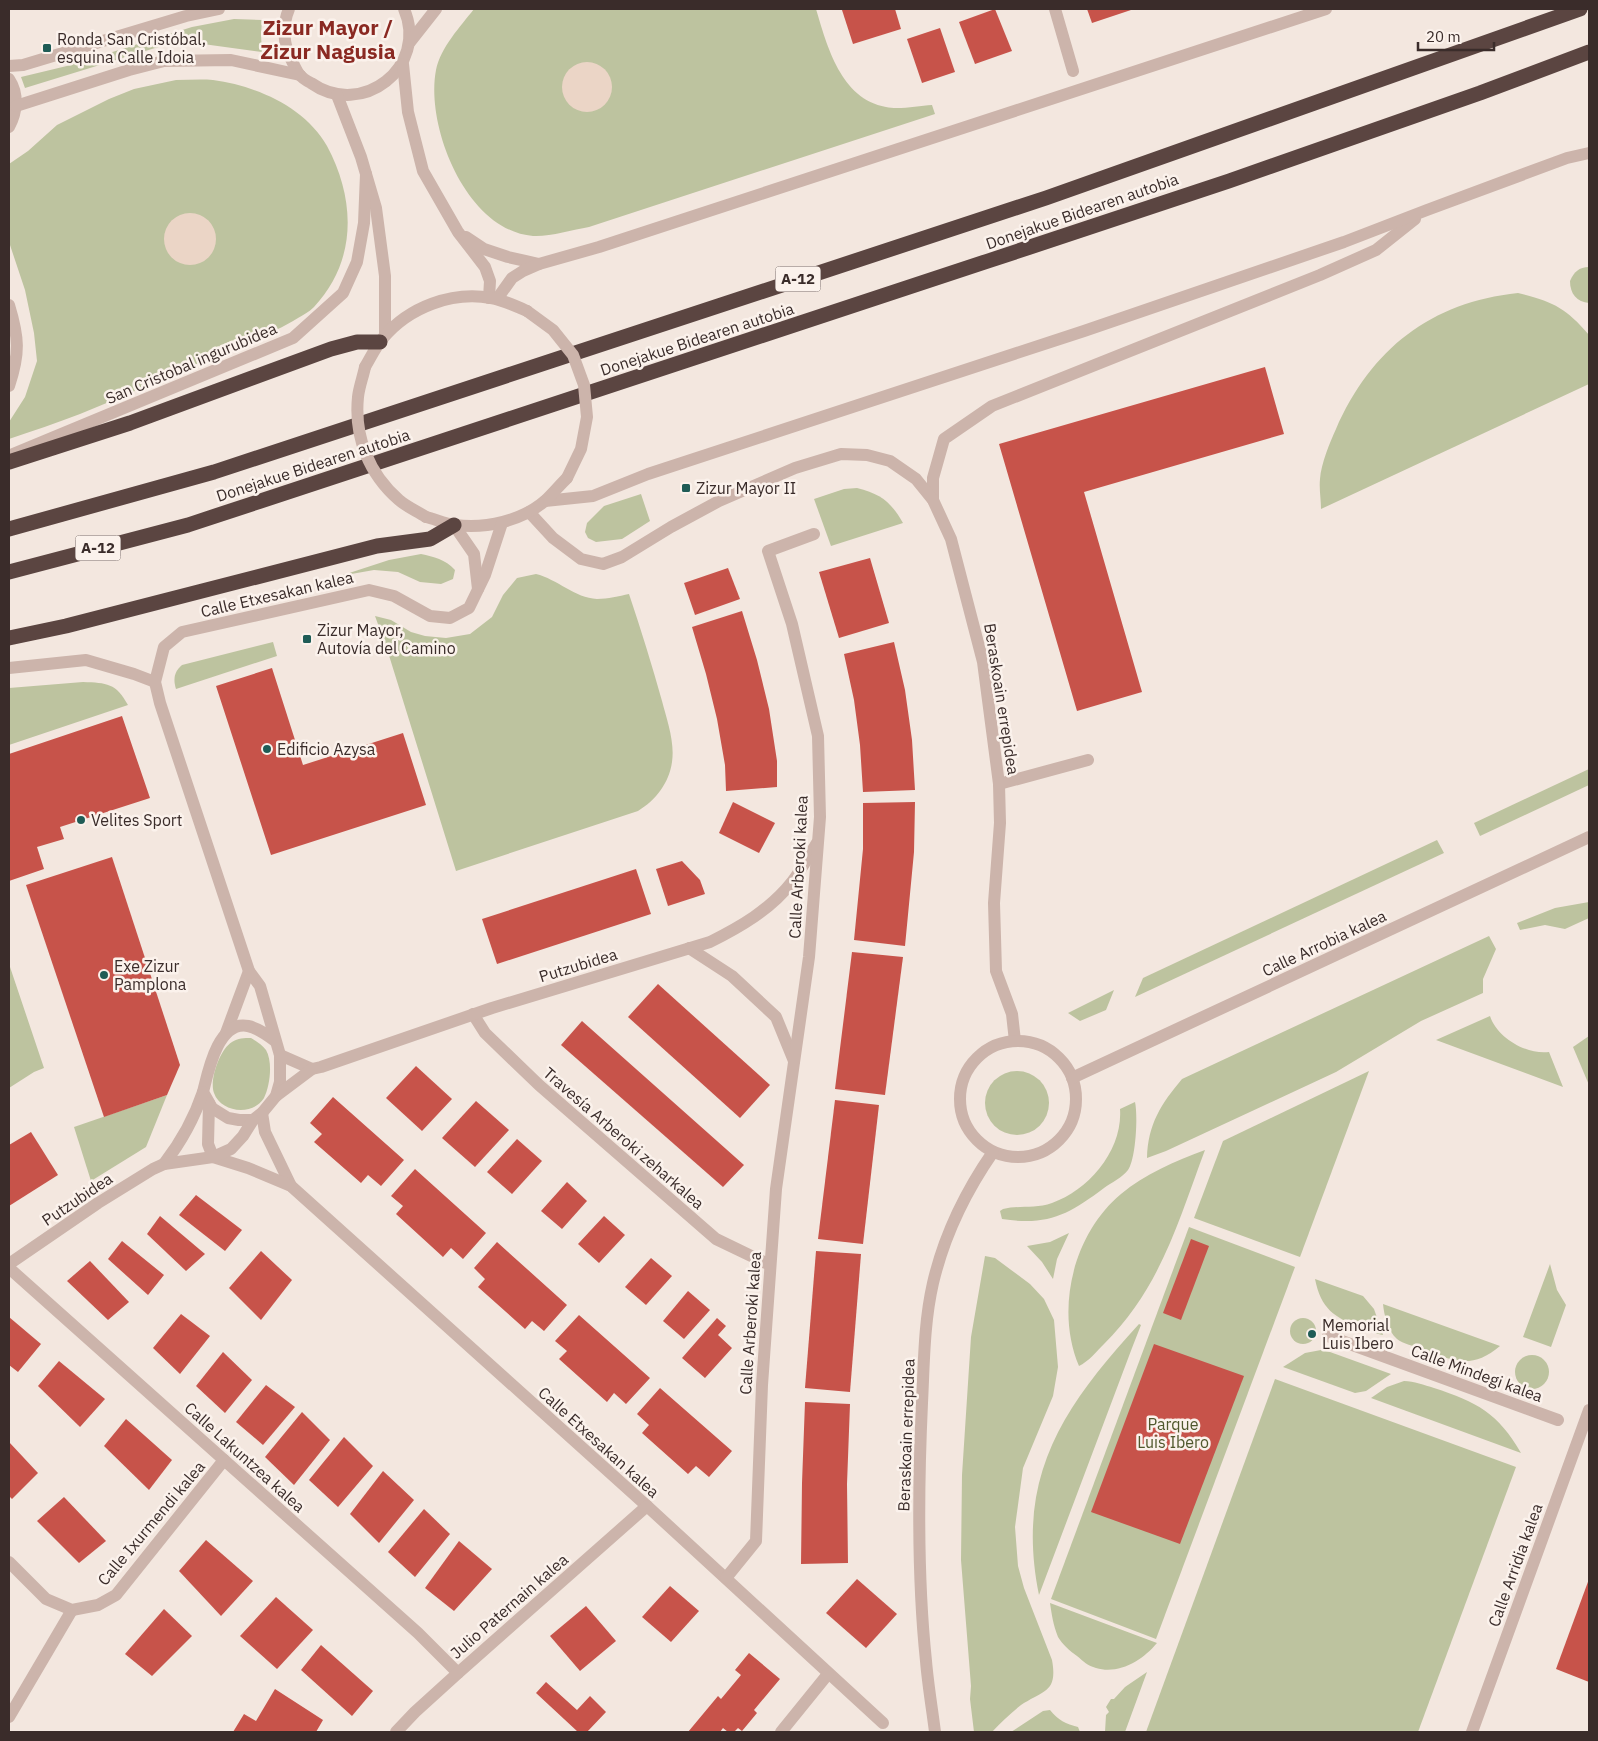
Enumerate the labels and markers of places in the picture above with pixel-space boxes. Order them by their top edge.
place label: Ronda San Cristóbal, esquina Calle Idoia [57,29,206,67]
marker: Ronda San Cristóbal, esquina Calle Idoia [41,42,53,54]
place label: Zizur Mayor II [696,478,796,498]
marker: Zizur Mayor II [680,482,692,494]
place label: Zizur Mayor, Autovía del Camino [317,620,456,658]
marker: Zizur Mayor, Autovía del Camino [301,633,313,645]
place label: Edificio Azysa [277,739,376,759]
marker: Edificio Azysa [261,743,273,755]
place label: Velites Sport [91,810,182,830]
marker: Velites Sport [75,814,87,826]
place label: Exe Zizur Pamplona [114,956,187,994]
marker: Exe Zizur Pamplona [98,969,110,981]
place label: Memorial Luis Ibero [1322,1315,1394,1353]
marker: Memorial Luis Ibero [1306,1328,1318,1340]

